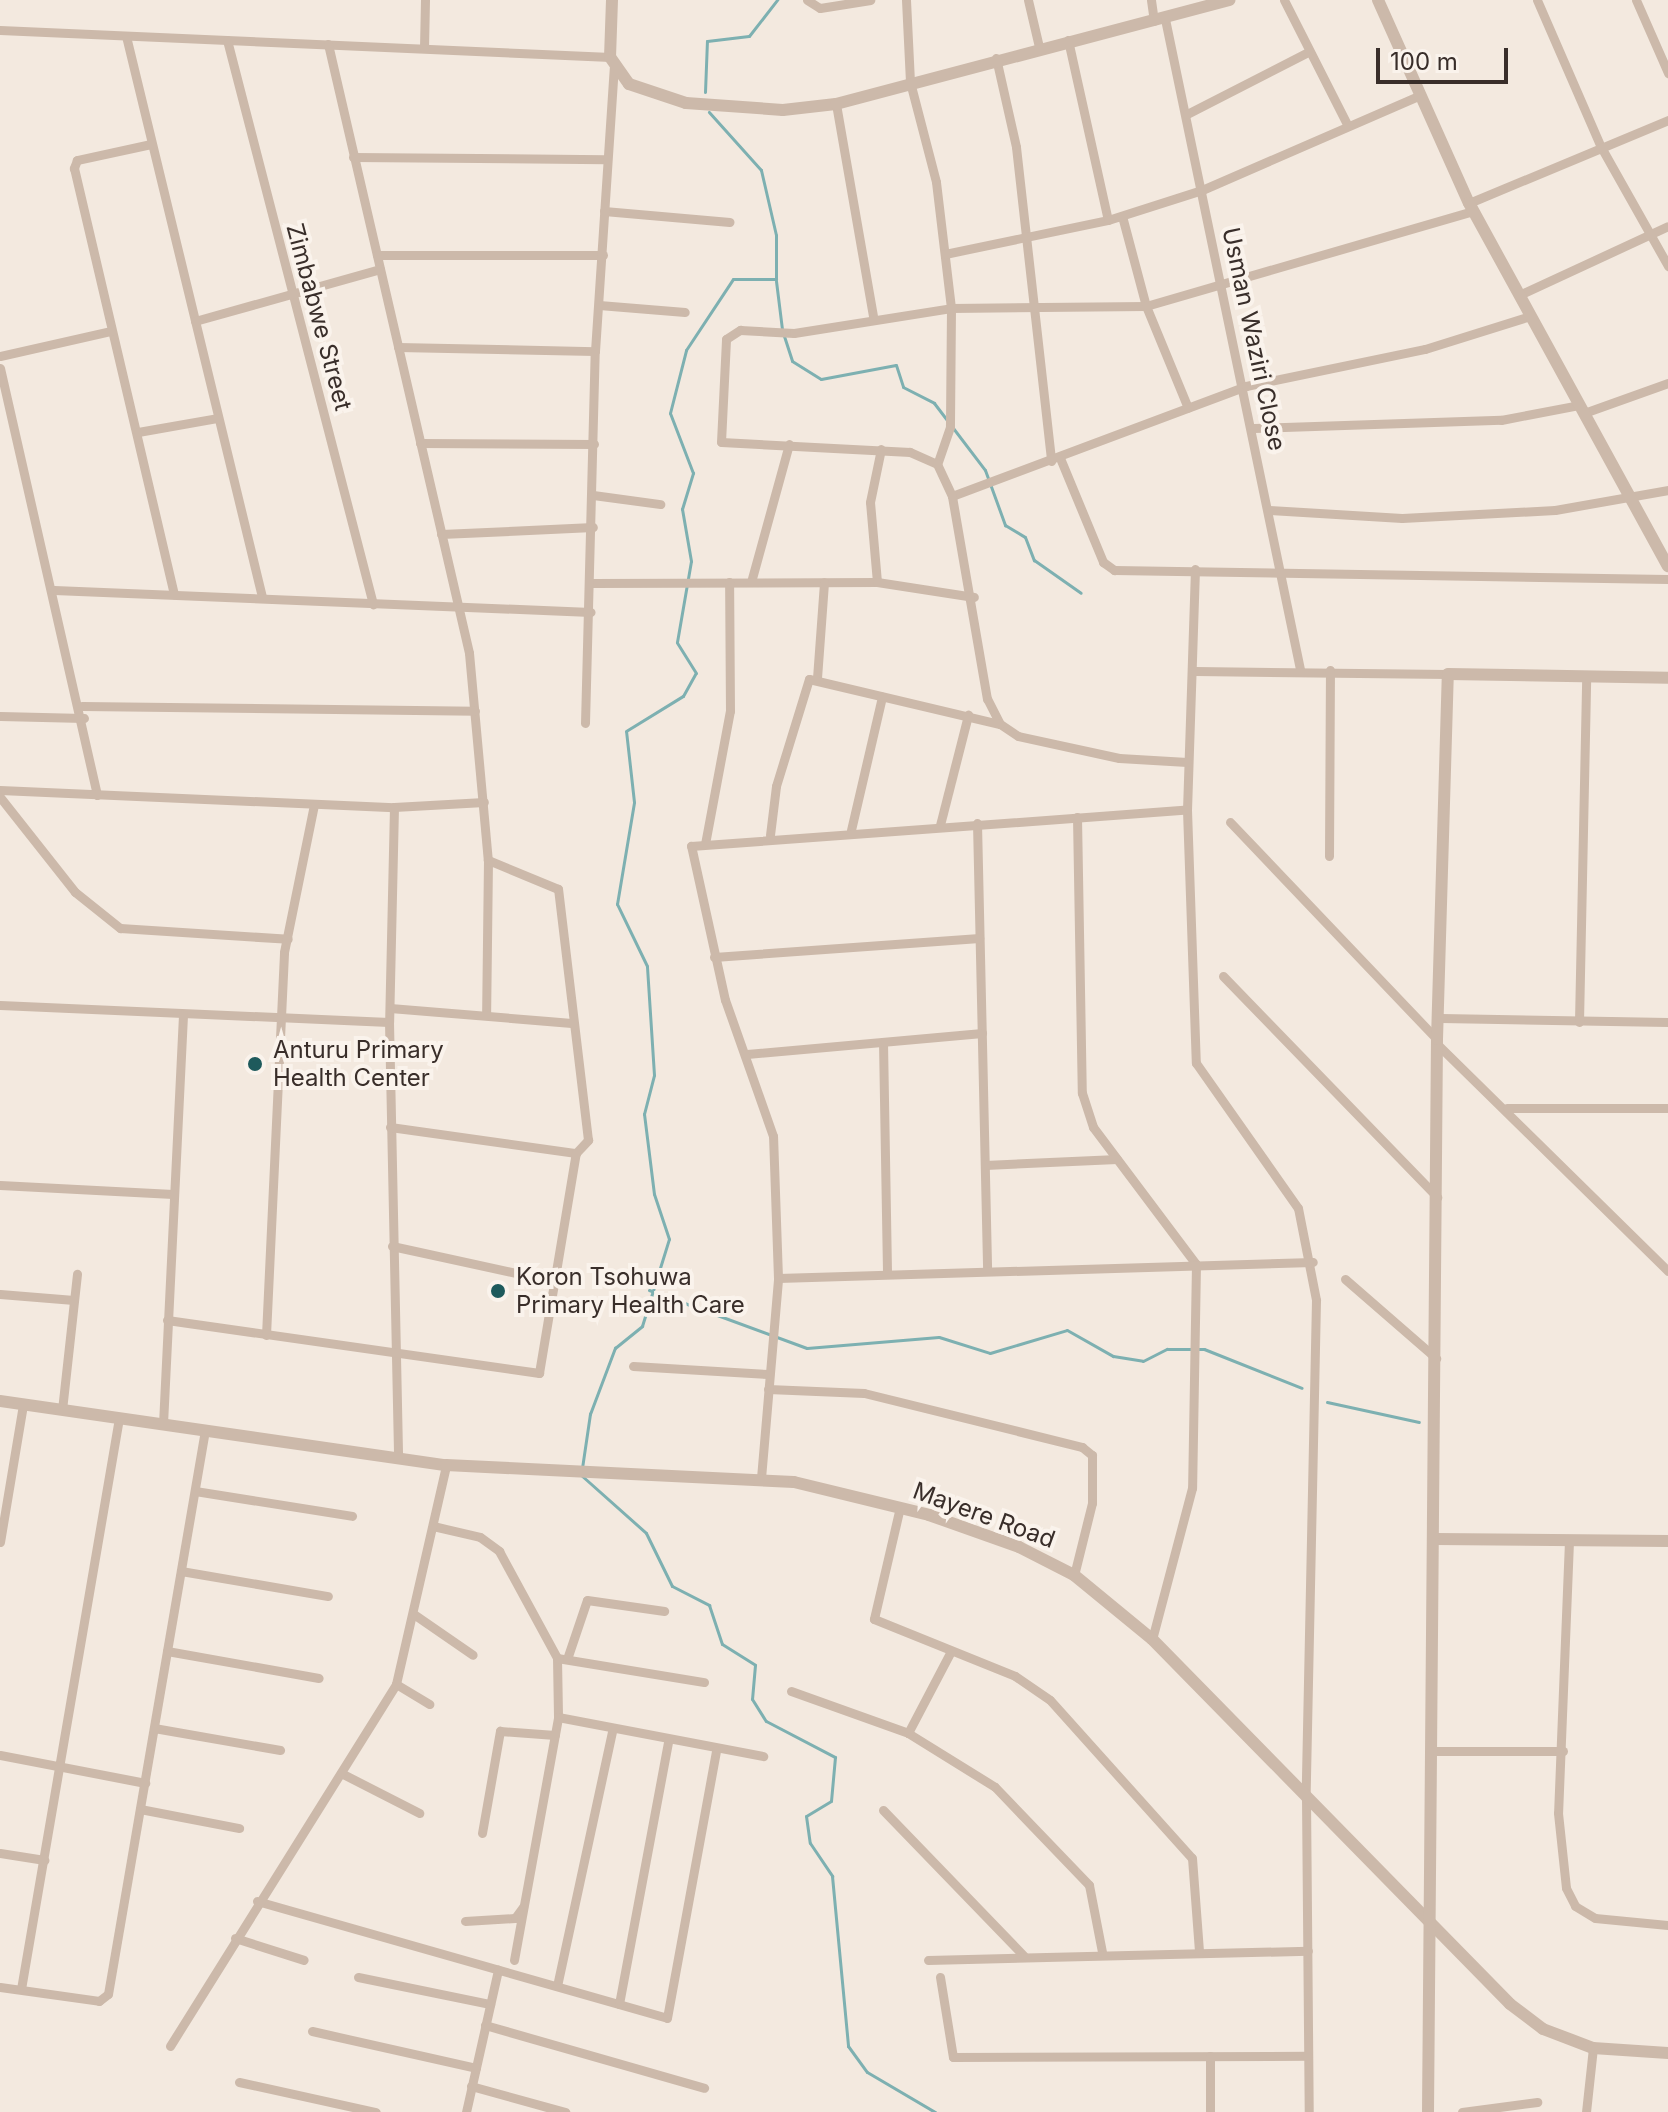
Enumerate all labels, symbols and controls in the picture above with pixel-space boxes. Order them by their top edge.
scale bar [1380,32,1512,82]
text: 100 m [1390,47,1458,76]
street label: Zimbabwe Street [280,220,358,414]
street label: Usman Waziri Close [1216,225,1292,453]
place label: Anturu Primary Health Center [273,1036,444,1092]
marker: Anturu Primary Health Center [244,1053,266,1075]
place label: Koron Tsohuwa Primary Health Care [516,1263,745,1319]
marker: Koron Tsohuwa Primary Health Care [487,1280,509,1302]
street label: Mayere Road [909,1476,1059,1554]

